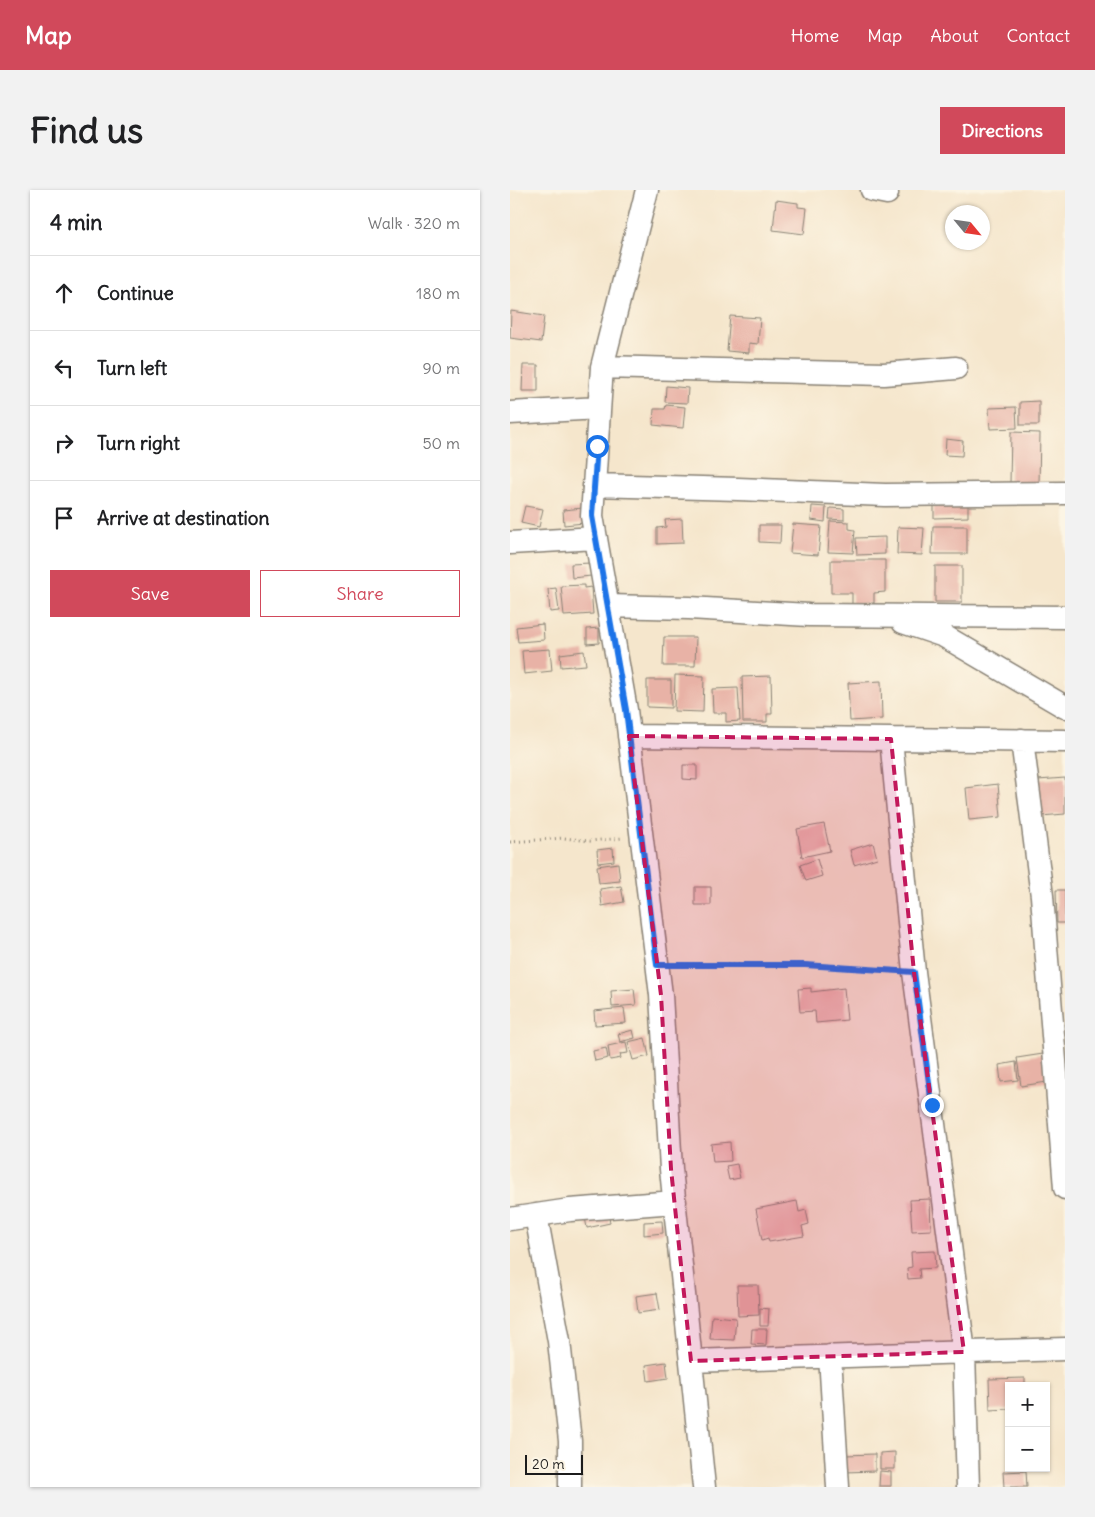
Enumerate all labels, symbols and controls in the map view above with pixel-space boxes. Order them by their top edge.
text: Map [25,20,72,50]
text: Home [791,24,839,47]
text: Map [867,24,902,47]
text: About [930,24,978,47]
text: Contact [1006,24,1070,47]
button: Directions [940,107,1065,154]
text: Find us [30,108,143,152]
north arrow [945,205,990,250]
text: 4 min [50,209,102,236]
text: Walk · 320 m [368,213,460,233]
icon: ahead [50,279,78,307]
text: Continue [97,281,174,305]
text: 180 m [416,283,460,303]
icon: left [50,354,78,382]
text: Turn left [97,356,167,380]
text: 90 m [422,358,460,378]
icon: right [50,429,78,457]
text: Turn right [97,431,180,455]
text: 50 m [422,433,460,453]
route start [586,435,609,458]
icon: arrive [50,504,78,532]
text: Arrive at destination [97,506,270,530]
button: Save [50,570,250,617]
button: Share [260,570,460,617]
route end [921,1094,944,1117]
map controls [1005,1382,1050,1472]
button: + [1005,1382,1050,1427]
button: − [1005,1427,1050,1472]
scale bar [525,1452,582,1475]
text: 20 m [532,1455,565,1473]

